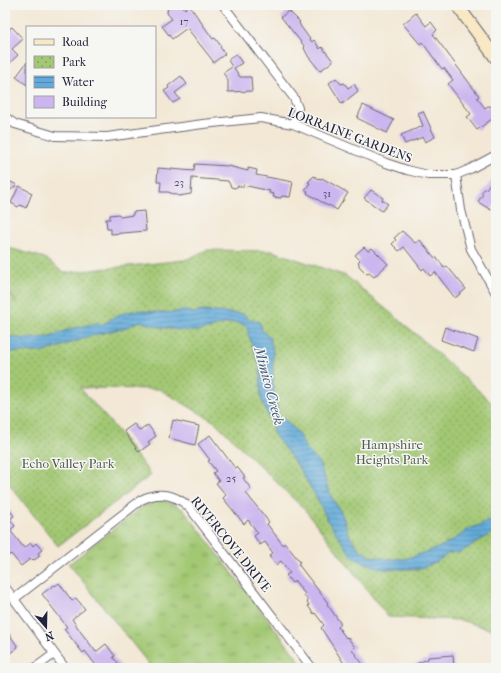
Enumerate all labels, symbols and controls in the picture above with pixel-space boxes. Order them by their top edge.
house number: 17 [179,15,189,28]
legend [26,26,156,118]
text: Road [62,35,89,49]
text: Park [62,55,87,69]
text: Water [61,75,95,89]
text: Building [62,95,107,109]
street label: LORRAINE GARDENS [286,104,415,166]
house number: 23 [174,176,184,189]
house number: 31 [323,187,331,200]
water label: Mimico Creek [250,344,288,427]
park label: Hampshire Heights Park [356,437,429,467]
park label: Echo Valley Park [22,456,115,471]
house number: 25 [226,472,236,485]
street label: RIVERCOVE DRIVE [188,493,274,595]
north arrow [26,607,66,647]
text: N [42,628,55,644]

